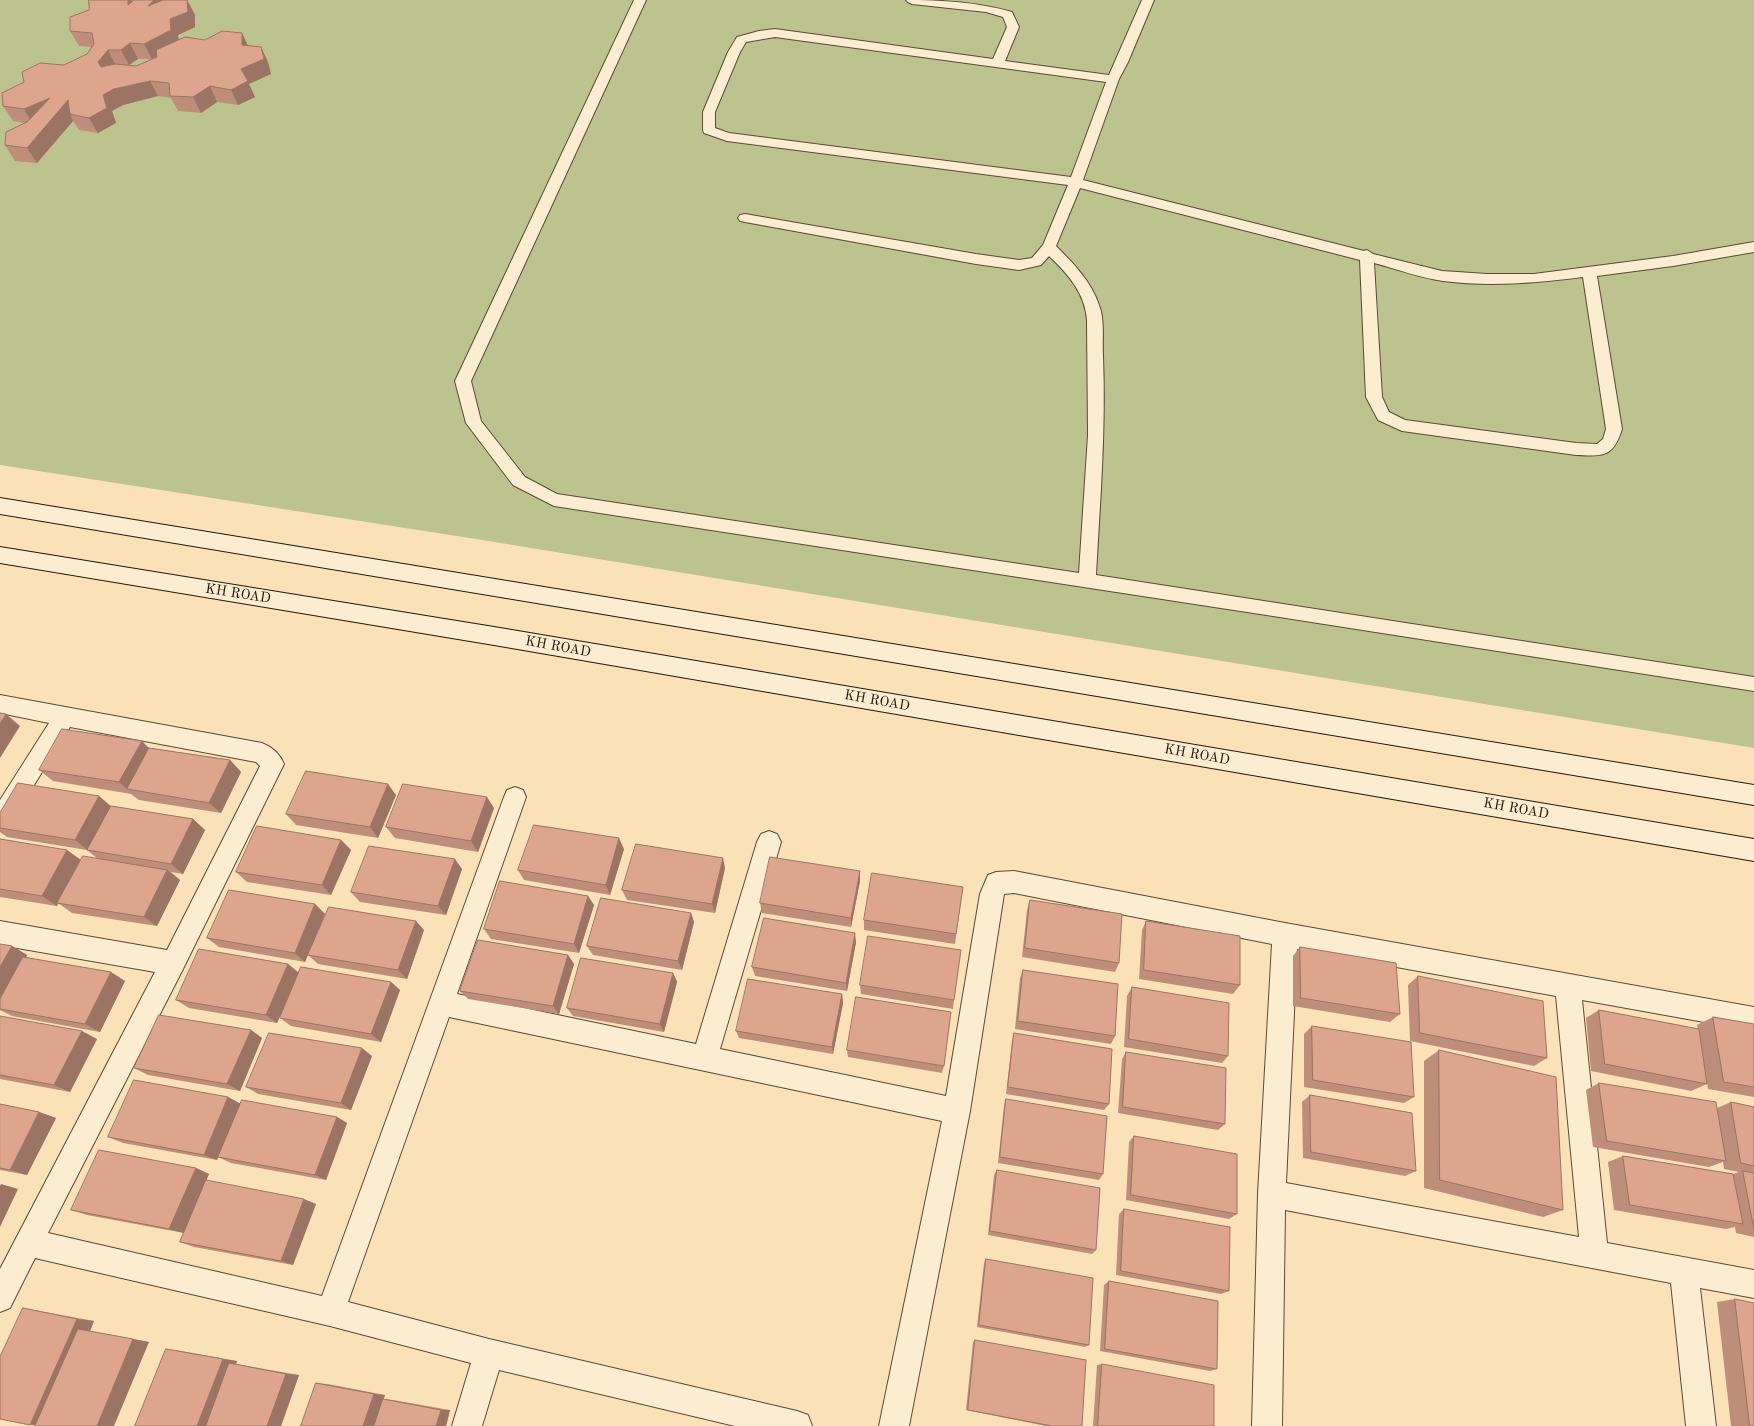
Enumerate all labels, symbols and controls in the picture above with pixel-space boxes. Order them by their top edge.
street label: KH ROAD [204,581,272,607]
street label: KH ROAD [524,633,592,661]
street label: KH ROAD [843,687,911,715]
street label: KH ROAD [1163,741,1231,769]
street label: KH ROAD [1482,795,1550,823]

